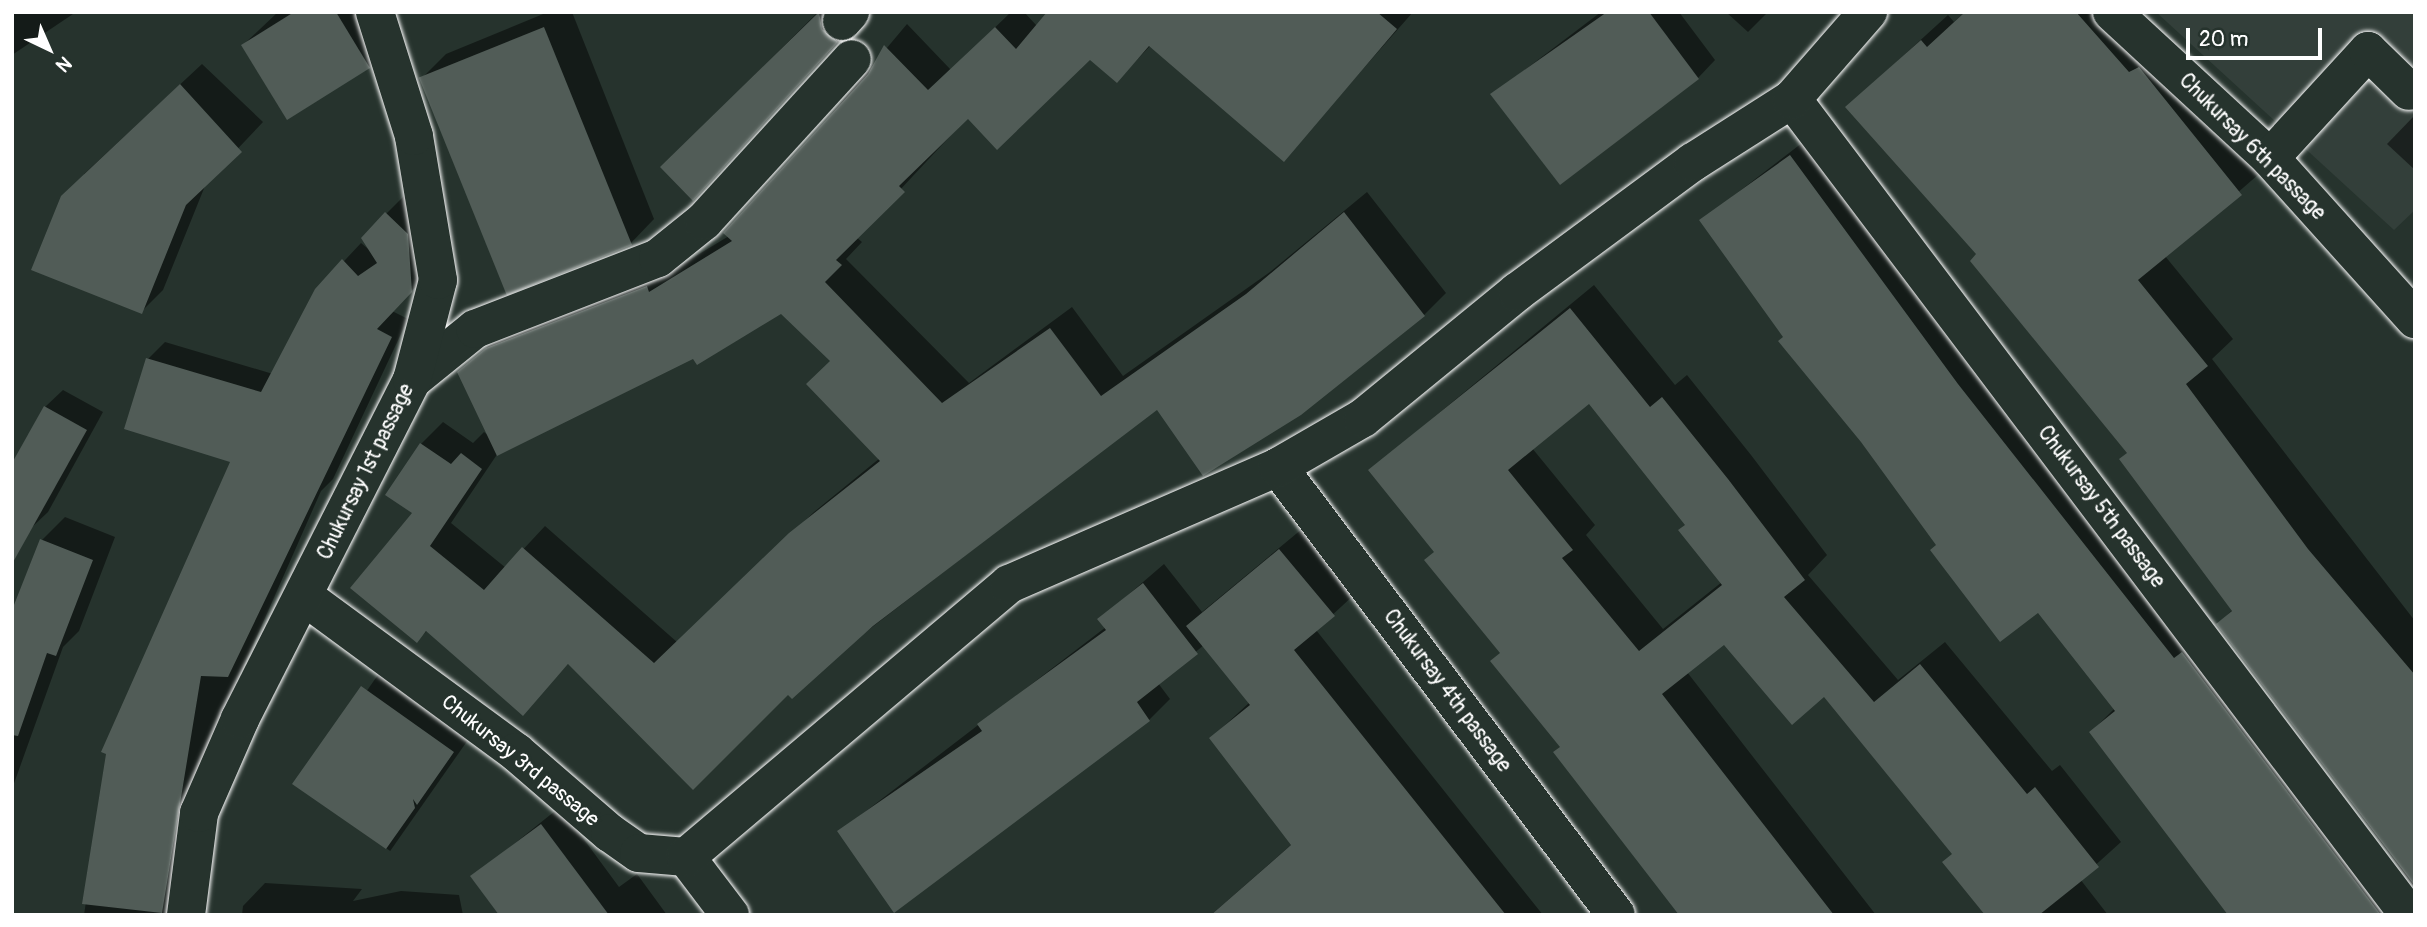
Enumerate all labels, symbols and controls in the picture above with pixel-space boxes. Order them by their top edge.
north arrow [14,14,84,84]
scale bar [2189,14,2326,58]
text: 20 m [2199,26,2248,53]
text: N [51,51,77,77]
street label: Chukursay 6th passage [2173,68,2331,226]
street label: Chukursay 1st passage [312,380,420,564]
street label: Chukursay 5th passage [2032,421,2170,593]
street label: Chukursay 4th passage [1378,605,1516,777]
street label: Chukursay 3rd passage [436,690,604,832]

